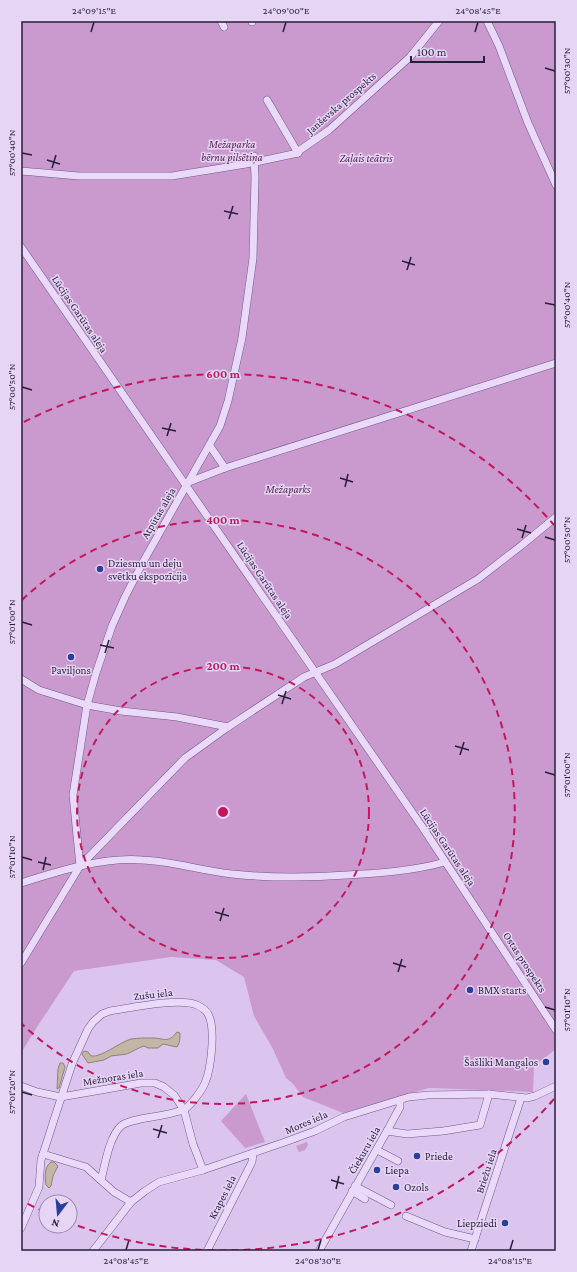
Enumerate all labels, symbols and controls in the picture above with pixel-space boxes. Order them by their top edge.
text: 24°09'15"E [72,5,117,16]
text: 24°09'00"E [263,5,310,16]
text: 24°08'45"E [455,5,501,16]
scale bar [411,38,484,64]
text: 100 m [417,45,447,59]
text: 57°00'30"N [561,47,572,94]
street label: Janševska prospekts [303,70,379,138]
text: 57°00'40"N [6,129,17,176]
park label: Mežaparka bērnu pilsētiņa [201,138,263,165]
park label: Zaļais teātris [339,152,393,166]
street label: Lūcijas Garūtas aleja [49,273,110,355]
text: 57°00'40"N [561,281,572,328]
text: 57°00'50"N [6,363,17,410]
text: 600 m [206,367,241,381]
park label: Mežaparks [264,483,311,496]
street label: Atpūtas aleja [139,485,178,541]
text: 400 m [206,513,241,527]
text: 57°00'50"N [561,516,572,563]
street label: Lūcijas Garūtas aleja [234,539,295,621]
place label: Dziesmu un deju svētku ekspozīcija [108,557,187,583]
marker: Dziesmu un deju svētku ekspozīcija [95,564,105,574]
text: 57°01'00"N [6,599,17,644]
marker: Paviljons [66,652,76,662]
text: 200 m [206,659,240,673]
place label: Paviljons [51,664,91,677]
text: 57°01'00"N [561,752,572,797]
centre of rings [216,805,230,819]
street label: Lūcijas Garūtas aleja [417,806,478,888]
text: 57°01'10"N [6,835,17,878]
street label: Ostas prospekts [500,930,549,995]
place label: BMX starts [478,984,526,996]
marker: BMX starts [465,985,475,995]
street label: Zušu iela [133,986,173,1002]
text: 57°01'10"N [561,988,572,1031]
place label: Šašliki Mangaļos [464,1056,538,1070]
marker: Šašliki Mangaļos [541,1057,551,1067]
street label: Mežnoras iela [82,1066,144,1088]
text: 57°01'20"N [6,1069,17,1114]
street label: Mores iela [283,1108,329,1136]
street label: Čiekuru iela [346,1124,382,1176]
street label: Briežu iela [473,1147,499,1195]
place label: Priede [425,1150,453,1162]
marker: Priede [412,1151,422,1161]
place label: Liepa [385,1164,409,1177]
marker: Liepa [372,1165,382,1175]
street label: Krapes iela [206,1173,239,1221]
place label: Ozols [404,1181,429,1193]
marker: Ozols [391,1182,401,1192]
north arrow [38,1194,78,1234]
text: N [50,1217,61,1230]
place label: Liepziedi [457,1217,497,1230]
marker: Liepziedi [500,1218,510,1228]
text: 24°08'45"E [103,1255,149,1266]
text: 24°08'30"E [295,1255,342,1266]
text: 24°08'15"E [488,1255,533,1266]

